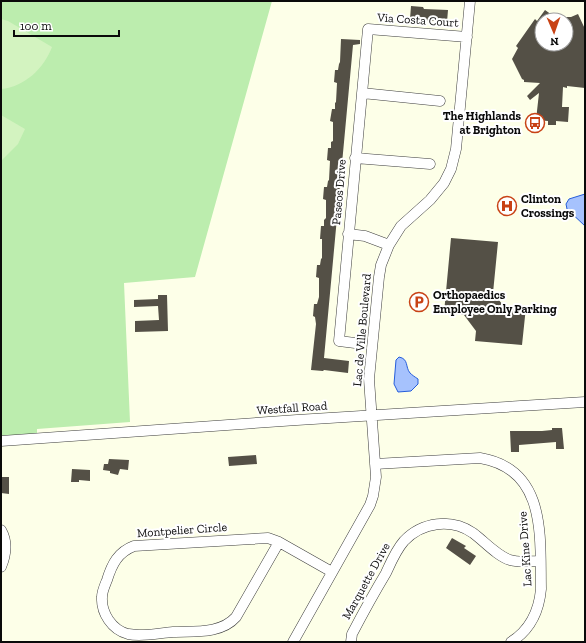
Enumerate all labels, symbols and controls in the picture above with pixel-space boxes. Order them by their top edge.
street label: Via Costa Court [376,10,460,30]
scale bar [14,12,119,38]
north arrow [534,12,574,52]
text: 100 m [20,19,52,33]
text: N [549,35,559,48]
place label: The Highlands at Brighton [443,109,521,137]
bus stop icon: The Highlands at Brighton [524,112,546,134]
street label: Paseos Drive [329,158,349,225]
place label: Clinton Crossings [521,192,575,220]
hospital icon: Clinton Crossings [496,195,518,217]
street label: Lac de Ville Boulevard [350,273,374,387]
place label: Orthopaedics Employee Only Parking [433,288,557,316]
parking icon: Orthopaedics Employee Only Parking [408,291,430,313]
street label: Westfall Road [256,399,328,417]
street label: Lac Kine Drive [515,511,535,587]
street label: Montpelier Circle [136,520,228,540]
street label: Marquette Drive [339,540,393,622]

